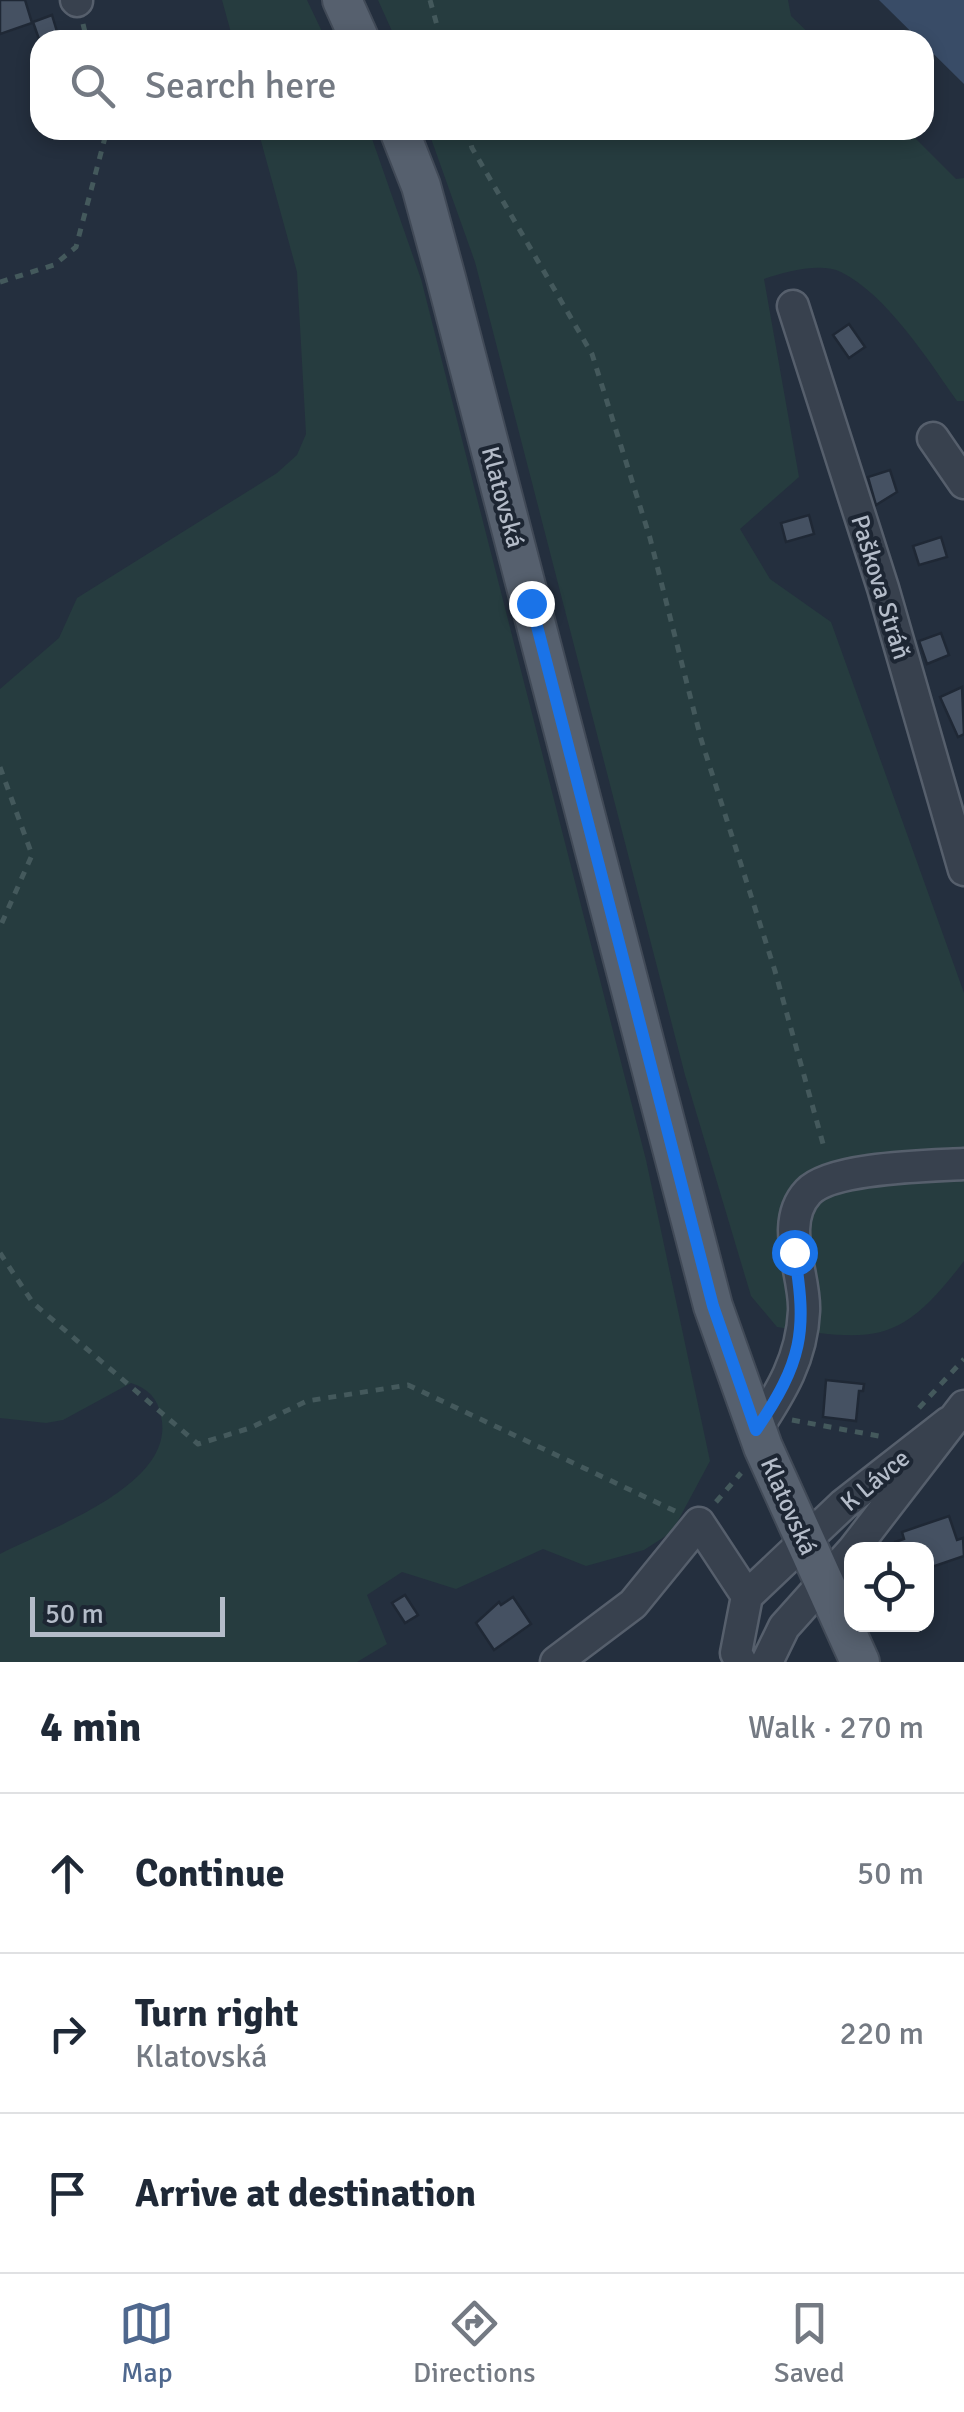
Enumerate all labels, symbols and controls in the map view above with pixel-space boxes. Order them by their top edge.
search box [30,30,934,140]
icon: search [65,58,120,113]
text: Search here [145,62,337,109]
street label: Klatovská [475,443,531,551]
street label: Paškova Stráň [844,511,918,663]
route end [509,581,555,627]
route start [772,1230,818,1276]
street label: K Lávce [834,1442,916,1518]
street label: Klatovská [754,1452,824,1560]
map controls [844,1542,934,1632]
button: locate [844,1542,934,1632]
scale bar [30,1592,225,1636]
text: 50 m [45,1597,104,1631]
text: 4 min [40,1702,141,1753]
text: Walk · 270 m [748,1708,924,1747]
icon: ahead [40,1846,95,1901]
text: Continue [135,1850,285,1897]
text: 50 m [857,1854,924,1893]
text: Turn right [135,1990,299,2037]
icon: right [40,2006,95,2061]
text: 220 m [840,2014,924,2053]
text: Klatovská [135,2037,267,2076]
icon: arrive [40,2166,95,2221]
text: Arrive at destination [135,2170,476,2217]
tab: Map [119,2296,174,2390]
tab: Directions [413,2296,535,2390]
tab: Saved [774,2296,845,2390]

